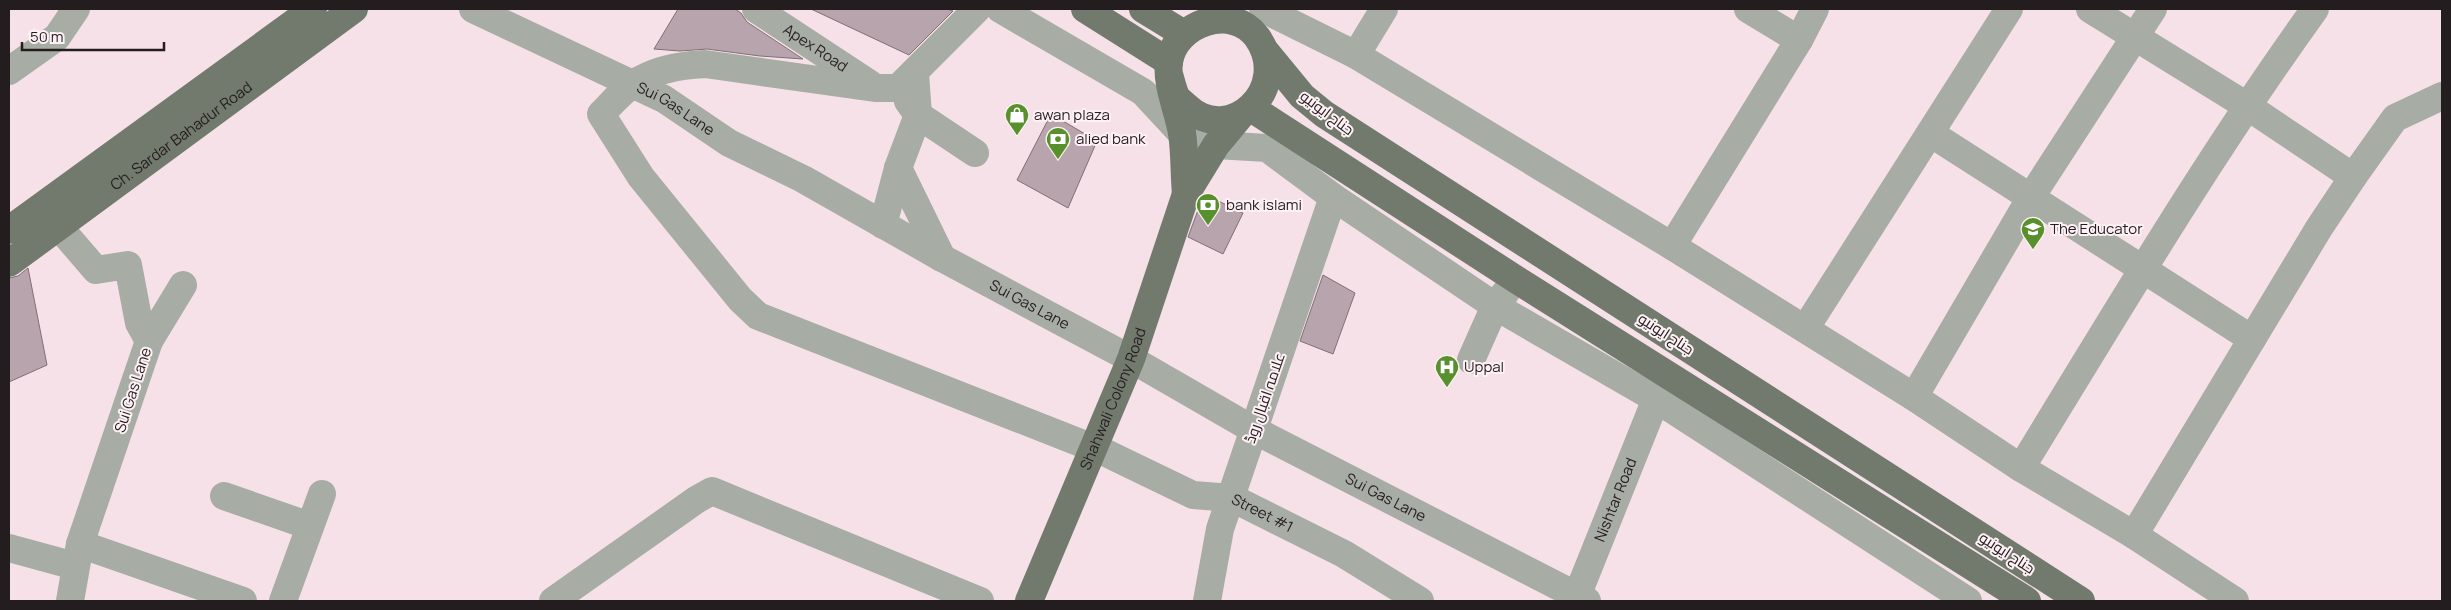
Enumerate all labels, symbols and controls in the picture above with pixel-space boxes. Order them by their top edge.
street label: Apex Road [779,19,852,77]
scale bar [22,20,165,52]
text: 50 m [30,26,64,47]
street label: Ch. Sardar Bahadur Road [106,76,256,195]
street label: Sui Gas Lane [633,77,719,140]
street label: جناح ایونیو [1295,85,1359,141]
shop icon: awan plaza [1004,102,1030,136]
place label: awan plaza [1034,104,1110,125]
bank icon: alied bank [1045,126,1071,160]
place label: alied bank [1076,128,1146,149]
bank icon: bank islami [1195,192,1221,226]
place label: bank islami [1226,194,1302,215]
school or university icon: The Educator [2020,216,2046,250]
place label: The Educator [2050,218,2143,239]
street label: Sui Gas Lane [986,274,1074,334]
street label: جناح ایونیو [1634,308,1698,360]
street label: Shahwali Colony Road [1074,325,1151,473]
street label: Sui Gas Lane [109,345,156,435]
street label: علامہ اقبال روڈ [1239,350,1290,446]
hospital icon: Uppal [1434,354,1460,388]
place label: Uppal [1464,356,1504,377]
street label: Nishtar Road [1589,454,1641,545]
street label: Sui Gas Lane [1342,468,1430,527]
street label: Street #1 [1228,488,1297,537]
street label: جناح ایونیو [1975,527,2039,579]

